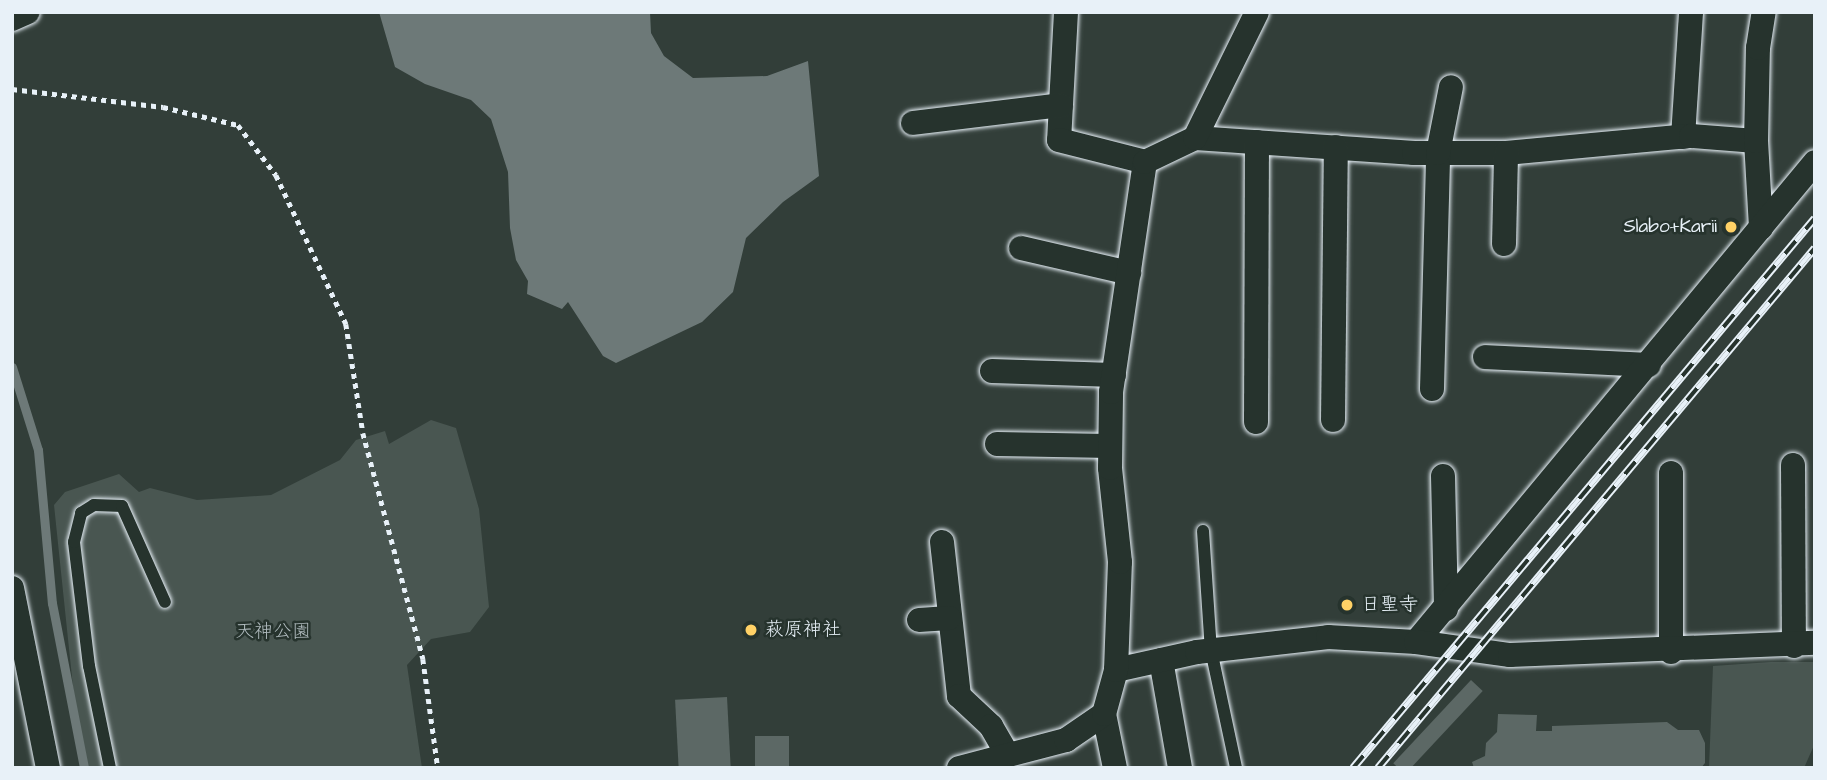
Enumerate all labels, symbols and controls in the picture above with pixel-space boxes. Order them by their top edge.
place label: Slabo+Karii [1623,216,1717,238]
marker: Slabo+Karii [1723,219,1739,235]
place label: 日聖寺 [1361,594,1418,616]
marker: 日聖寺 [1339,597,1355,613]
place label: 萩原神社 [765,619,841,641]
park label: 天神公園 [235,621,311,643]
marker: 萩原神社 [743,622,759,638]

